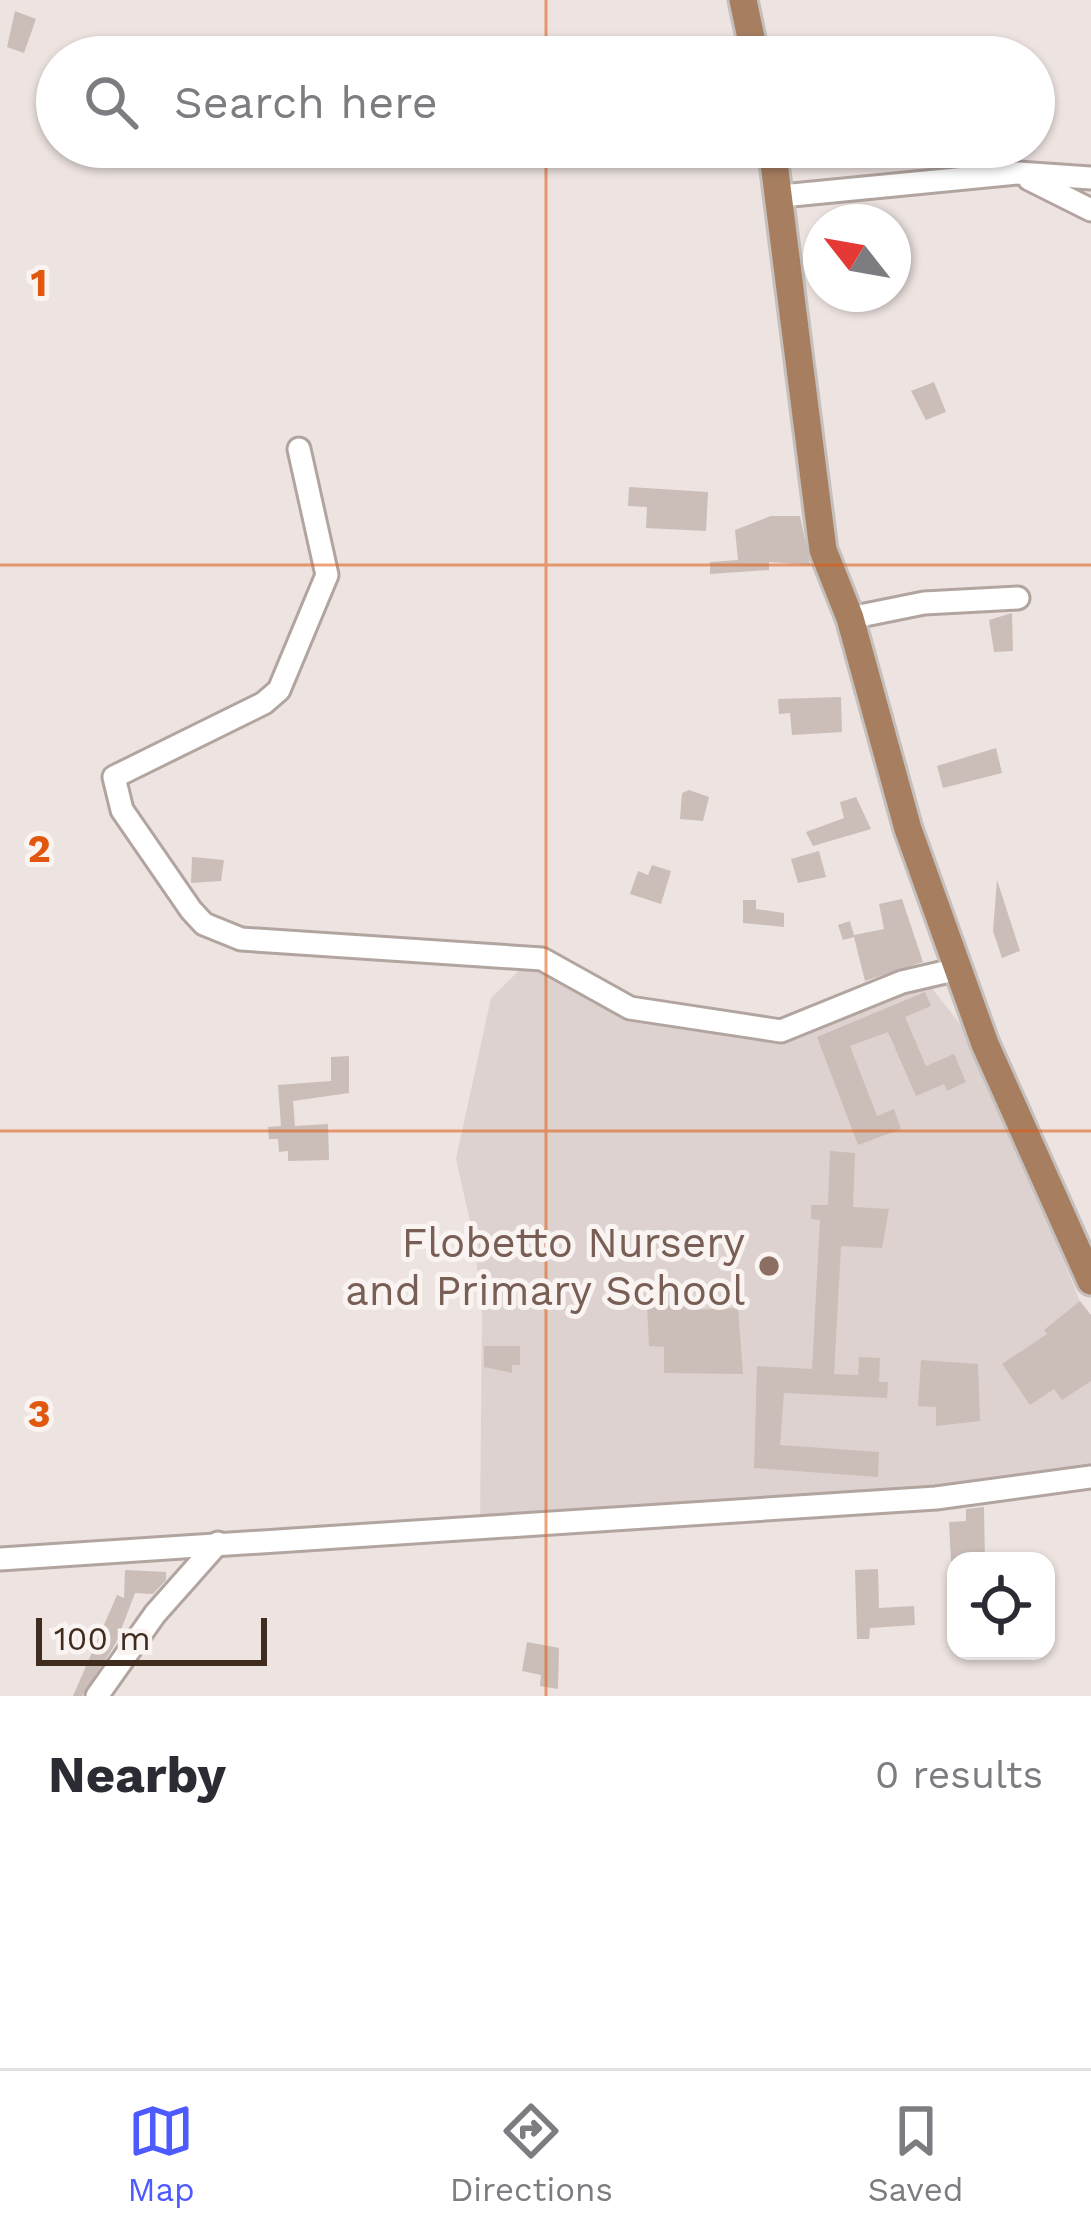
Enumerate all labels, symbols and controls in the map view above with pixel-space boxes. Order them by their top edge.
search box [36,36,1055,168]
icon: search [78,69,144,135]
text: Search here [174,76,438,129]
north arrow [803,204,911,312]
text: 1 [31,260,47,305]
text: 2 [27,826,51,871]
place label: Flobetto Nursery and Primary School [345,1218,745,1315]
marker: Flobetto Nursery and Primary School [756,1253,782,1279]
text: 3 [27,1391,51,1436]
map controls [947,1552,1055,1660]
button: locate [947,1552,1055,1660]
scale bar [36,1612,267,1665]
text: 100 m [54,1619,151,1658]
text: Nearby [48,1745,226,1804]
text: 0 results [875,1752,1043,1797]
tab: Map [127,2098,195,2209]
tab: Directions [450,2098,613,2209]
tab: Saved [868,2098,964,2209]

